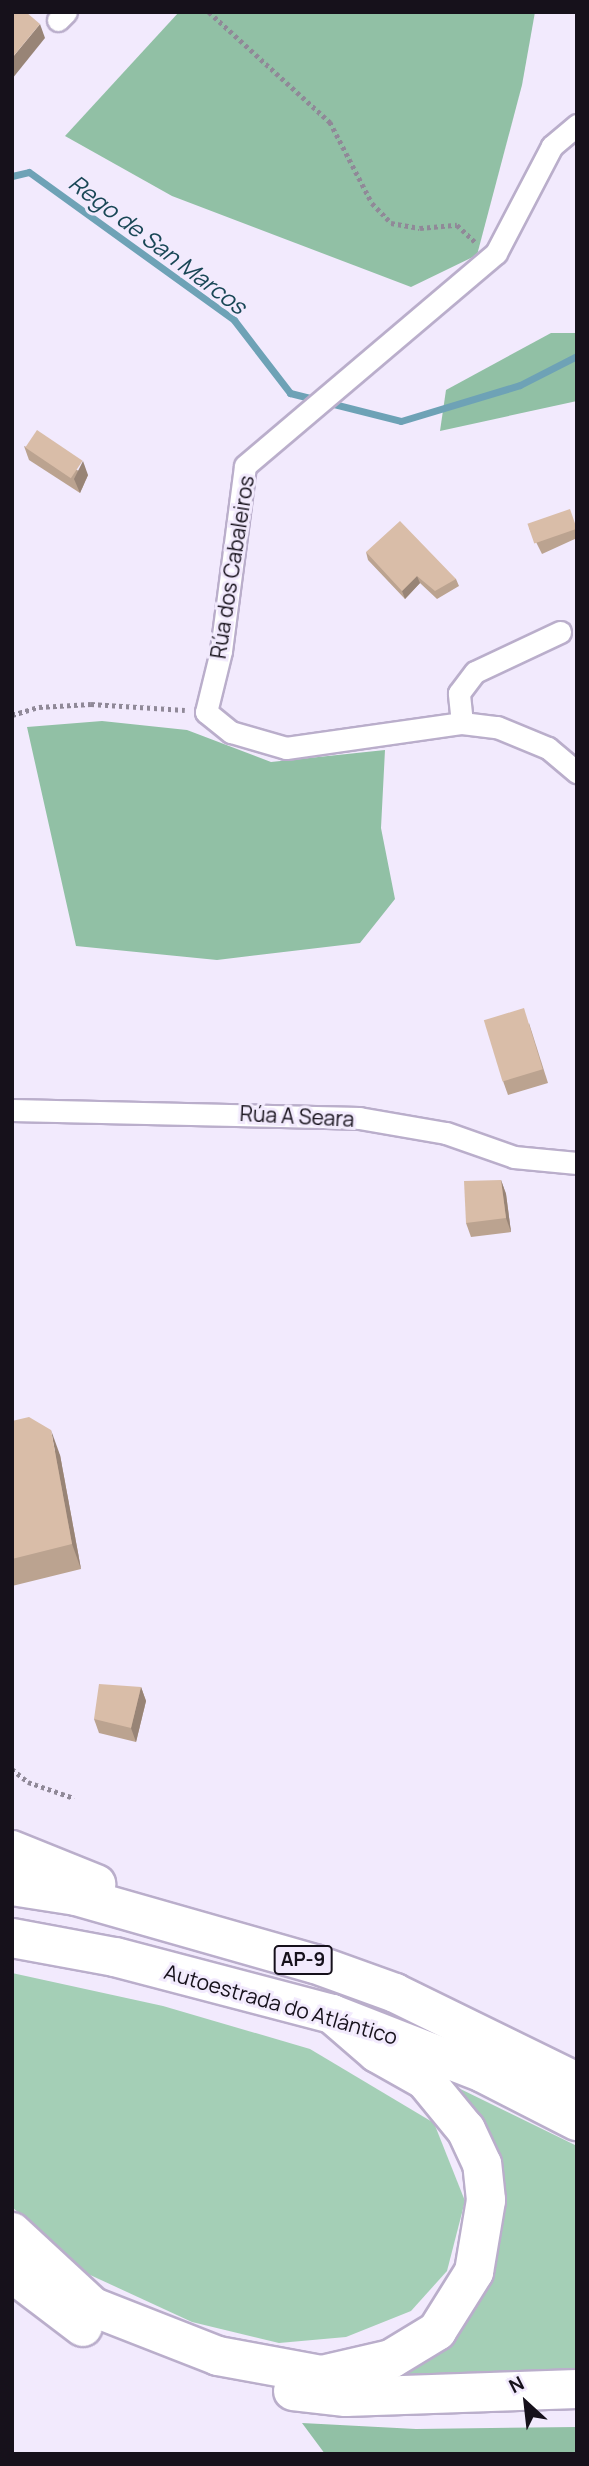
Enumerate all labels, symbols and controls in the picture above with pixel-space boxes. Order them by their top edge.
water label: Rego de San Marcos [64,168,252,320]
street label: Rúa dos Cabaleiros [205,474,259,660]
street label: Rúa A Seara [239,1100,355,1132]
road number: AP-9 [273,1944,333,1976]
street label: Autoestrada do Atlántico [161,1959,401,2049]
north arrow [491,2368,561,2438]
text: N [504,2370,528,2399]

